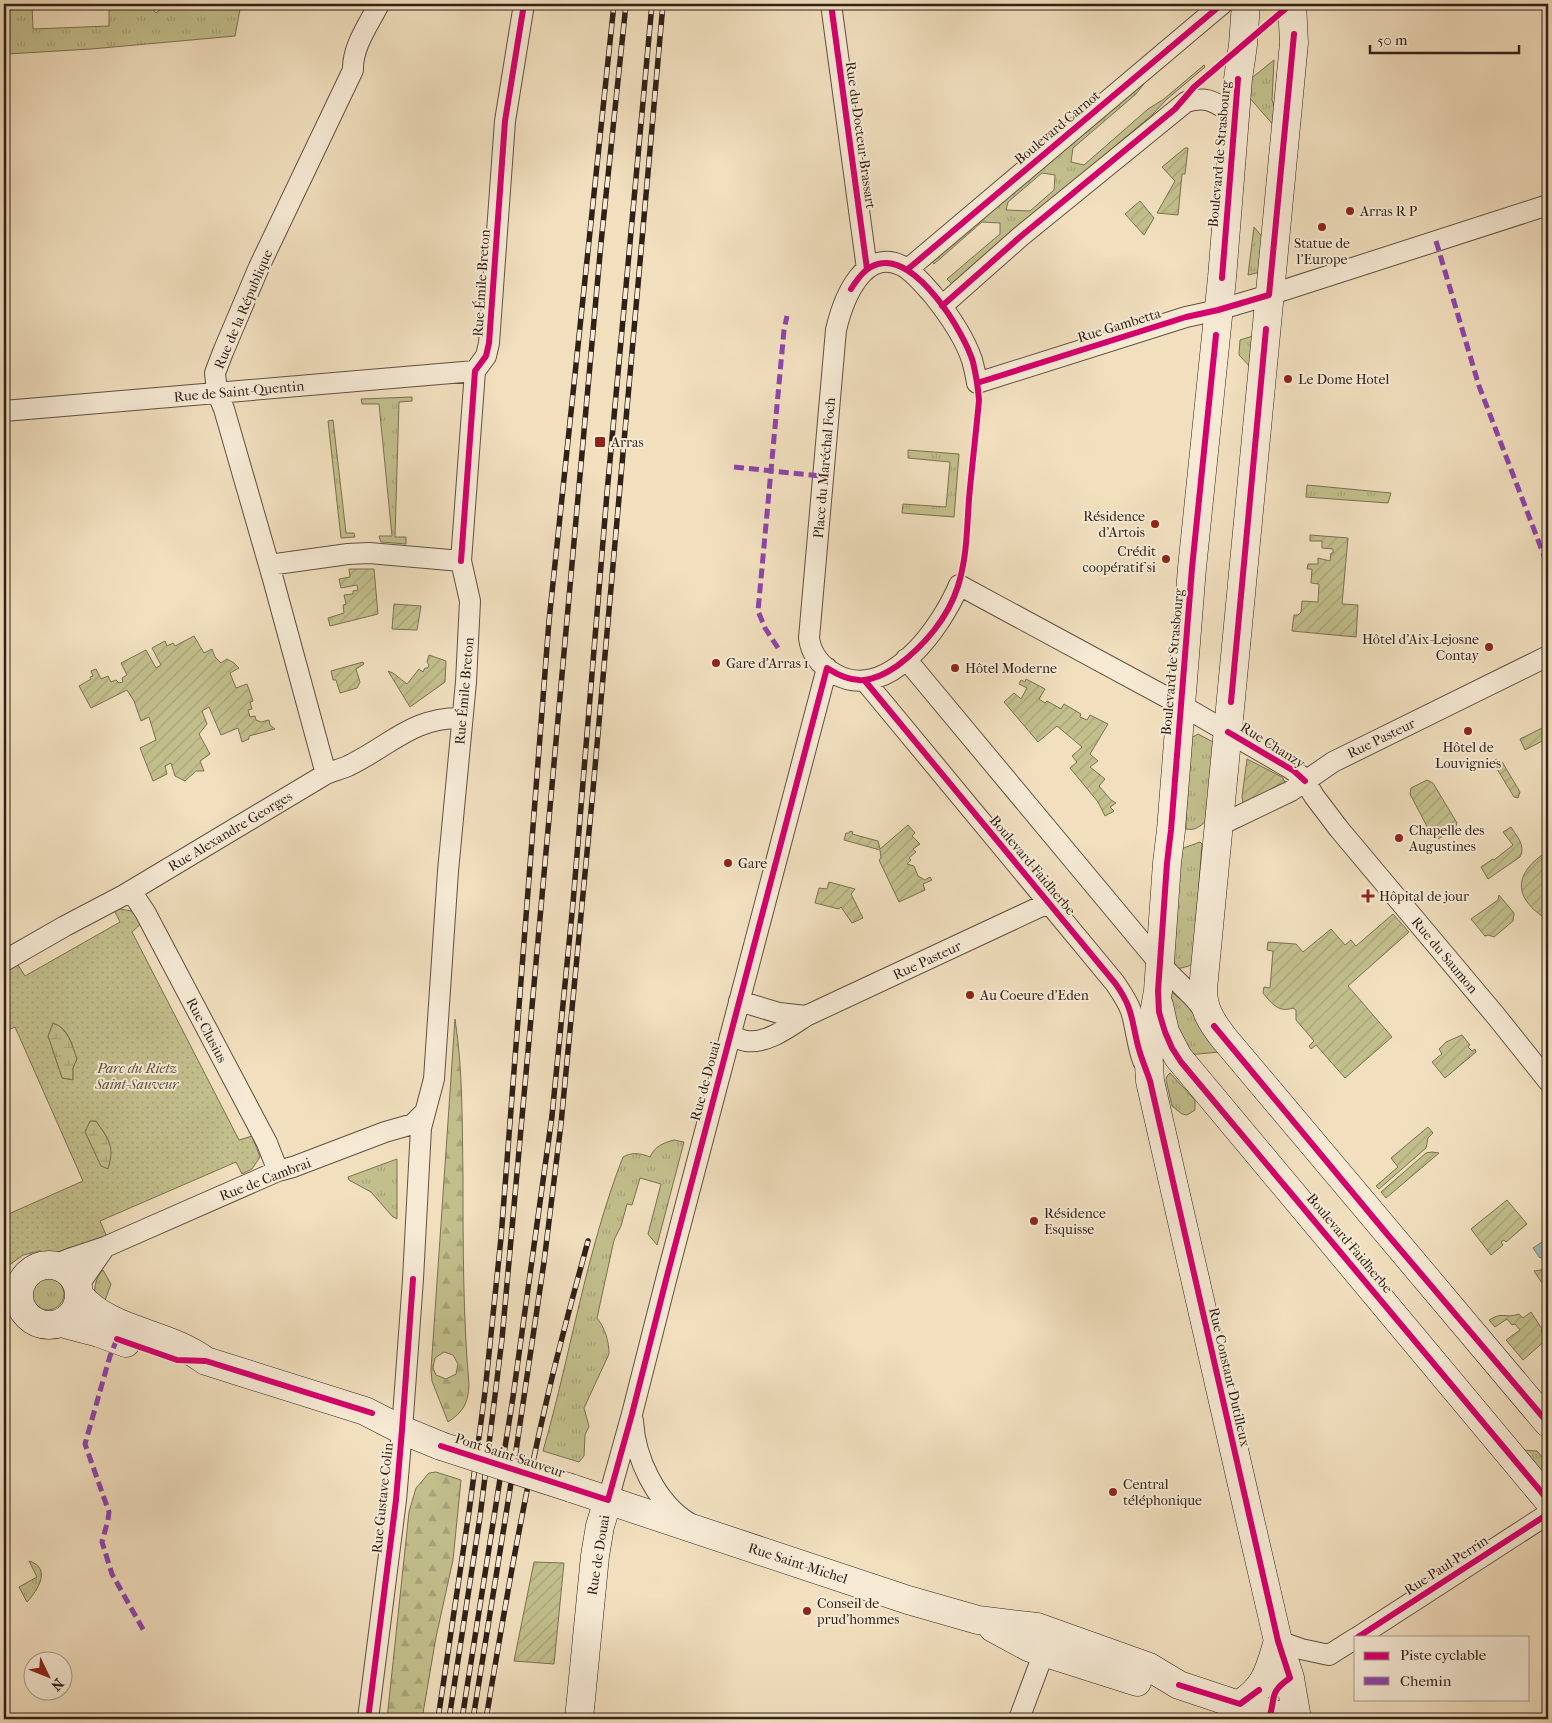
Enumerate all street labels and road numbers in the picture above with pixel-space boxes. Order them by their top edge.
street label: Rue du Docteur Brassart [842,60,879,210]
street label: Boulevard de Strasbourg [1205,79,1234,228]
street label: Boulevard Carnot [1011,87,1103,168]
street label: Rue Émile Breton [468,229,494,337]
street label: Rue de la République [211,247,276,371]
street label: Rue Gambetta [1075,305,1163,346]
street label: Rue de Saint-Quentin [173,377,305,406]
street label: Place du Maréchal Foch [810,397,839,539]
street label: Boulevard de Strasbourg [1158,587,1187,736]
street label: Rue Émile Breton [450,637,478,745]
street label: Rue Pasteur [1344,715,1418,762]
street label: Rue Chanzy [1237,719,1309,772]
street label: Rue Alexandre Georges [165,788,295,875]
street label: Boulevard Faidherbe [986,812,1079,919]
street label: Rue du Saumon [1408,914,1482,997]
street label: Rue Pasteur [890,937,964,984]
street label: Rue Clusius [182,995,231,1066]
street label: Rue de Douai [687,1040,724,1123]
street label: Rue de Cambrai [217,1154,313,1205]
street label: Boulevard Faidherbe [1303,1190,1396,1297]
street label: Rue Constant Dutilleux [1205,1306,1254,1449]
street label: Pont Saint-Sauveur [453,1430,567,1481]
street label: Rue Gustave Colin [368,1442,397,1554]
street label: Rue de Douai [584,1514,613,1597]
street label: Rue Paul Perrin [1401,1532,1491,1599]
street label: Rue Saint-Michel [746,1539,850,1588]

